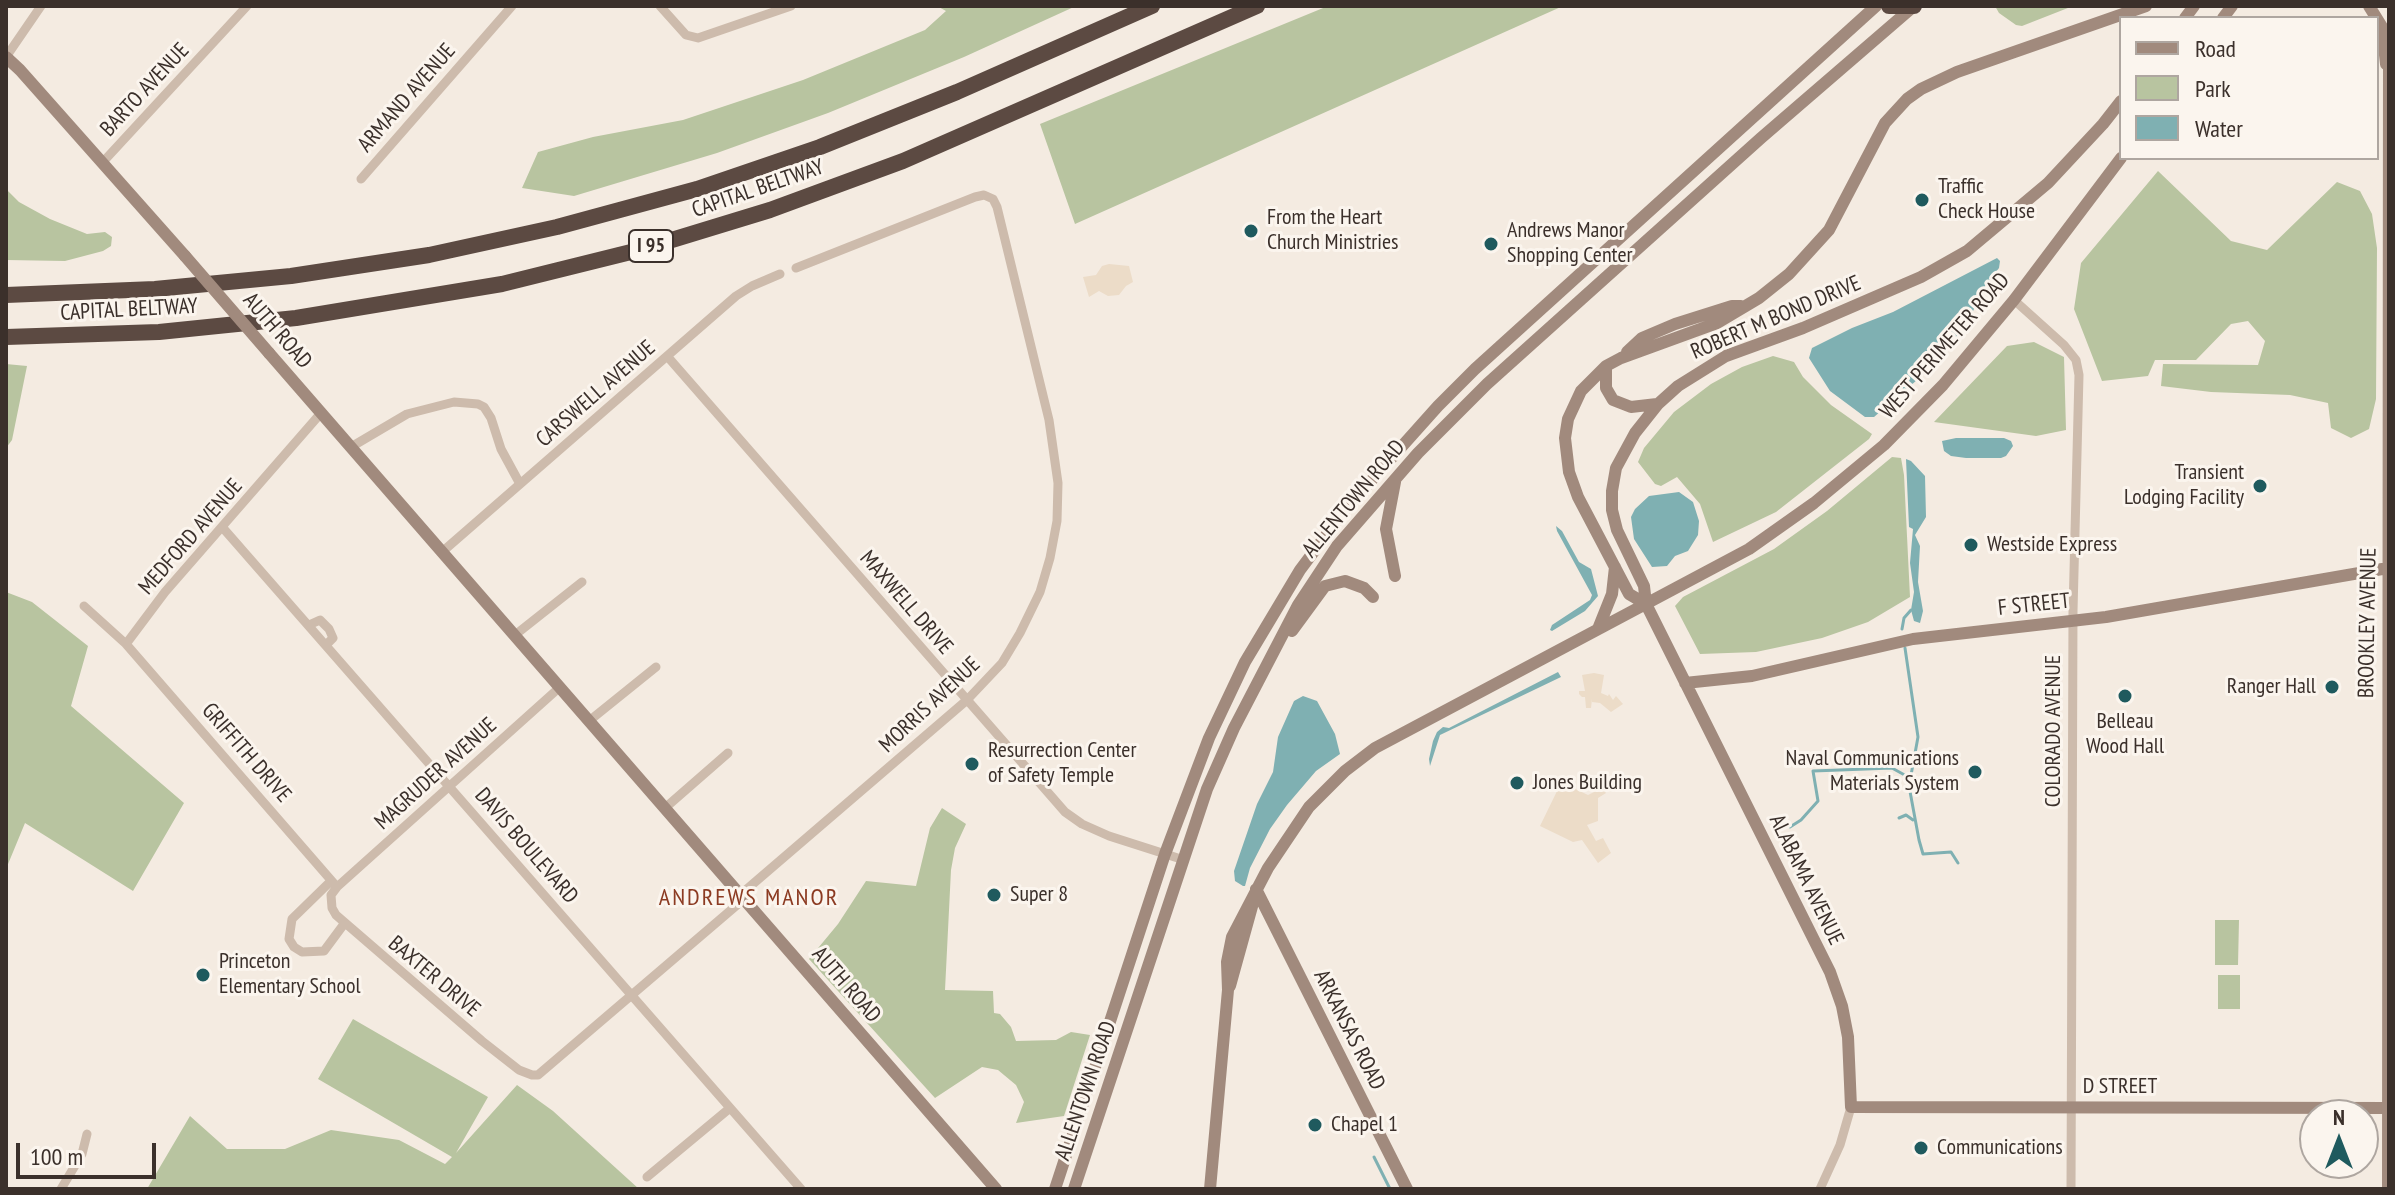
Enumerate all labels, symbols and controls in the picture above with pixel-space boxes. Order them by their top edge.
legend [2119,16,2379,160]
text: Road [2195,33,2236,64]
street label: BARTO AVENUE [95,38,195,142]
street label: ARMAND AVENUE [353,38,461,158]
text: Park [2195,73,2231,104]
text: Water [2195,113,2243,144]
street label: CAPITAL BELTWAY [689,154,827,224]
place label: Traffic Check House [1938,174,2035,226]
marker: Traffic Check House [1913,191,1931,209]
place label: From the Heart Church Ministries [1267,205,1399,256]
place label: Andrews Manor Shopping Center [1507,218,1633,270]
marker: From the Heart Church Ministries [1242,222,1260,240]
road number: I 95 [629,230,673,262]
marker: Andrews Manor Shopping Center [1482,235,1500,253]
street label: WEST PERIMETER ROAD [1874,268,2016,424]
street label: ROBERT M BOND DRIVE [1687,270,1865,366]
street label: AUTH ROAD [237,288,317,374]
street label: CAPITAL BELTWAY [60,293,198,327]
street label: CARSWELL AVENUE [531,335,661,453]
street label: ALLENTOWN ROAD [1297,435,1411,563]
place label: Transient Lodging Facility [2124,460,2244,512]
street label: MEDFORD AVENUE [134,474,248,600]
marker: Transient Lodging Facility [2251,477,2269,495]
place label: Westside Express [1987,532,2117,558]
marker: Westside Express [1962,536,1980,554]
street label: MAXWELL DRIVE [854,546,958,660]
street label: BROOKLEY AVENUE [2353,548,2383,698]
street label: F STREET [1997,588,2071,622]
street label: MORRIS AVENUE [874,652,986,758]
street label: COLORADO AVENUE [2041,655,2067,807]
place label: Ranger Hall [2227,674,2316,700]
marker: Ranger Hall [2323,678,2341,696]
marker: Belleau Wood Hall [2116,687,2134,705]
street label: GRIFFITH DRIVE [196,698,296,808]
place label: Belleau Wood Hall [2086,709,2164,760]
street label: MAGRUDER AVENUE [370,712,502,836]
place label: Resurrection Center of Safety Temple [988,738,1136,790]
place label: Naval Communications Materials System [1786,746,1959,798]
marker: Resurrection Center of Safety Temple [963,755,981,773]
marker: Naval Communications Materials System [1966,763,1984,781]
place label: Jones Building [1533,770,1642,796]
marker: Jones Building [1508,774,1526,792]
street label: DAVIS BOULEVARD [469,783,583,909]
street label: ALABAMA AVENUE [1763,810,1849,950]
place label: Super 8 [1010,882,1068,908]
district label: ANDREWS MANOR [659,884,839,912]
marker: Super 8 [985,886,1003,904]
street label: BAXTER DRIVE [383,931,485,1023]
street label: AUTH ROAD [806,942,886,1028]
place label: Princeton Elementary School [219,949,361,1000]
marker: Princeton Elementary School [194,966,212,984]
street label: ARKANSAS ROAD [1308,966,1390,1094]
street label: ALLENTOWN ROAD [1050,1018,1122,1164]
street label: D STREET [2083,1074,2157,1100]
north arrow [2299,1099,2379,1179]
text: N [2333,1103,2345,1131]
place label: Chapel 1 [1331,1112,1398,1138]
marker: Chapel 1 [1306,1116,1324,1134]
scale bar [20,1127,160,1177]
place label: Communications [1937,1135,2063,1161]
marker: Communications [1912,1139,1930,1157]
text: 100 m [30,1141,83,1172]

